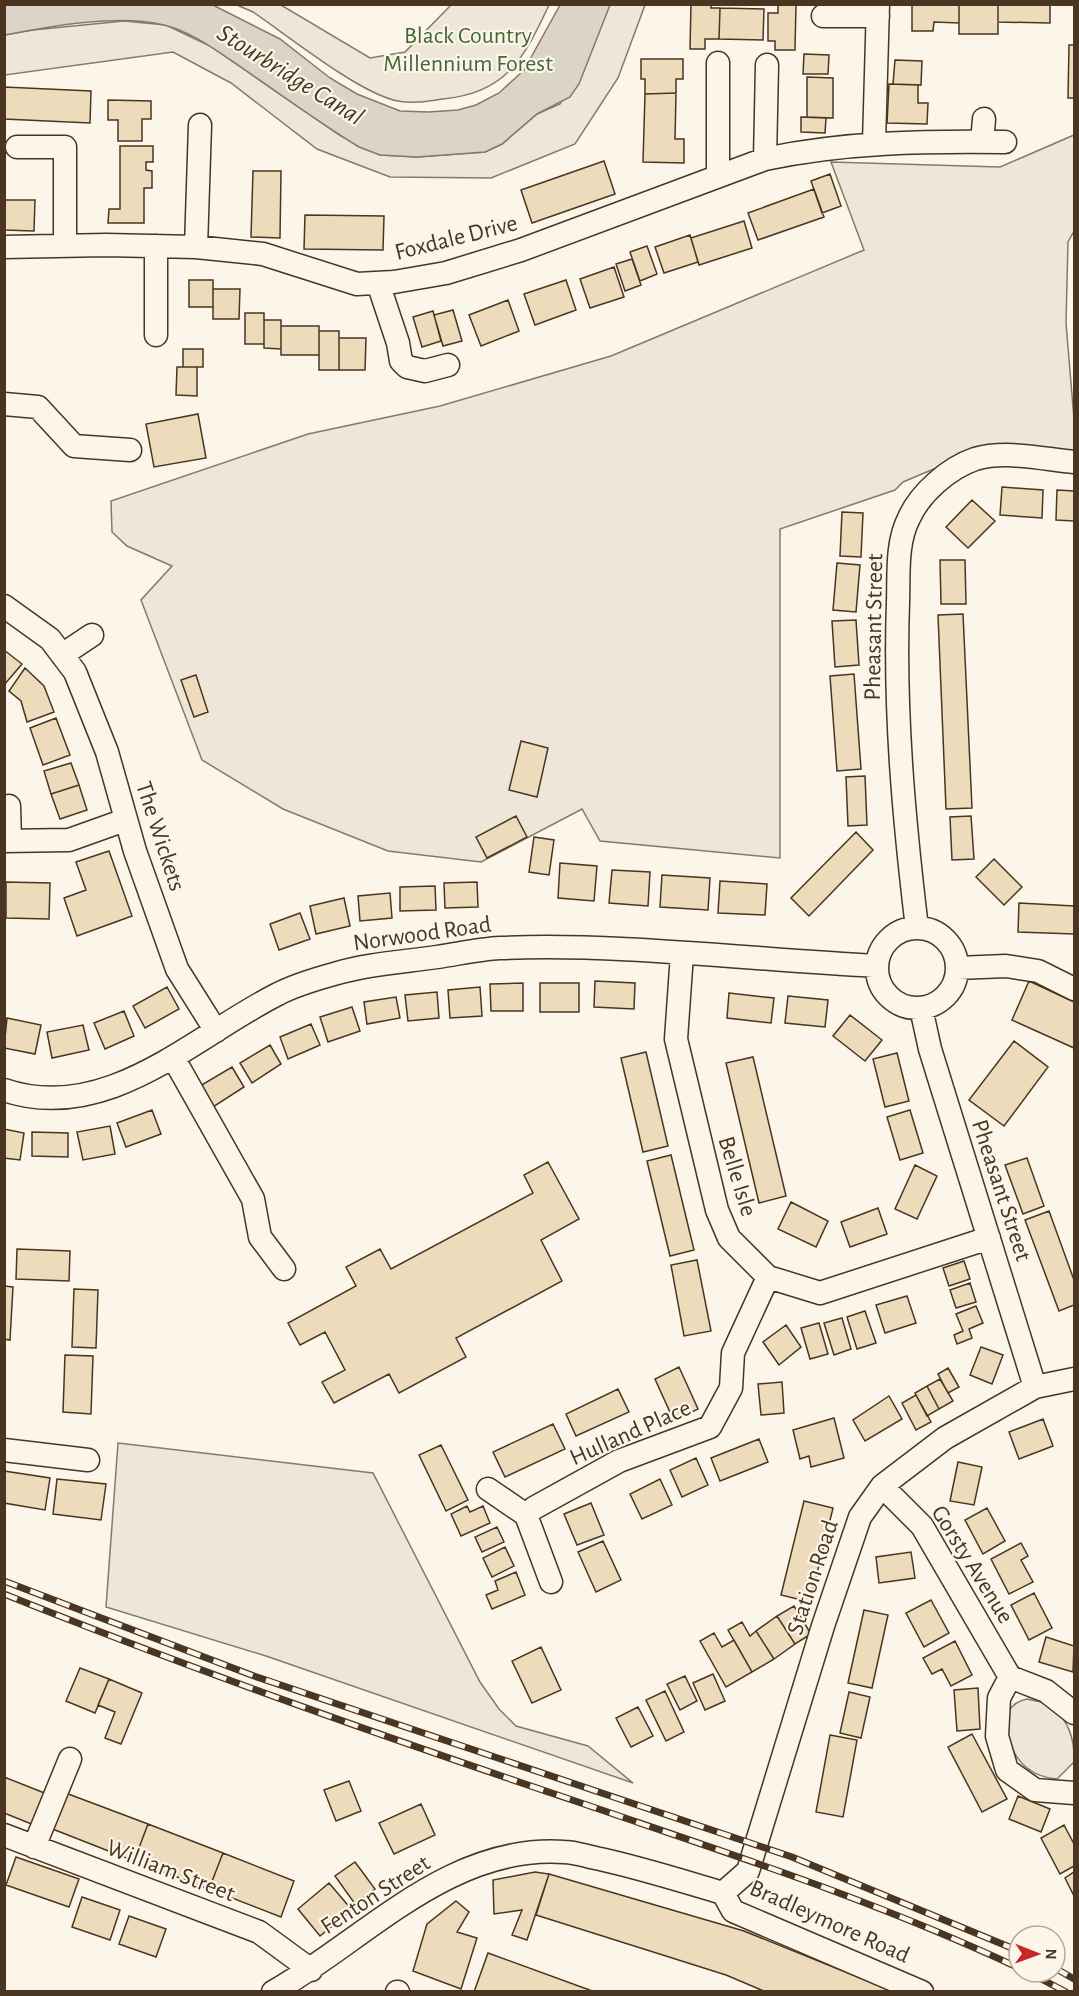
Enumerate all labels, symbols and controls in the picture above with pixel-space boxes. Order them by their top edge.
water label: Stourbridge Canal [213,19,368,130]
park label: Black Country Millennium Forest [383,24,553,76]
street label: Foxdale Drive [392,211,520,265]
street label: Pheasant Street [861,553,887,701]
street label: The Wickets [131,779,189,894]
street label: Norwood Road [352,912,493,956]
street label: Pheasant Street [967,1117,1035,1264]
street label: Belle Isle [714,1133,761,1219]
street label: Hulland Place [566,1396,695,1470]
street label: Gorsty Avenue [926,1501,1018,1628]
street label: Station Road [783,1517,843,1638]
street label: William Street [103,1835,238,1907]
street label: Fenton Street [317,1851,435,1939]
street label: Bradleymore Road [746,1876,913,1968]
north arrow [1007,1924,1067,1984]
text: N [1043,1949,1059,1960]

